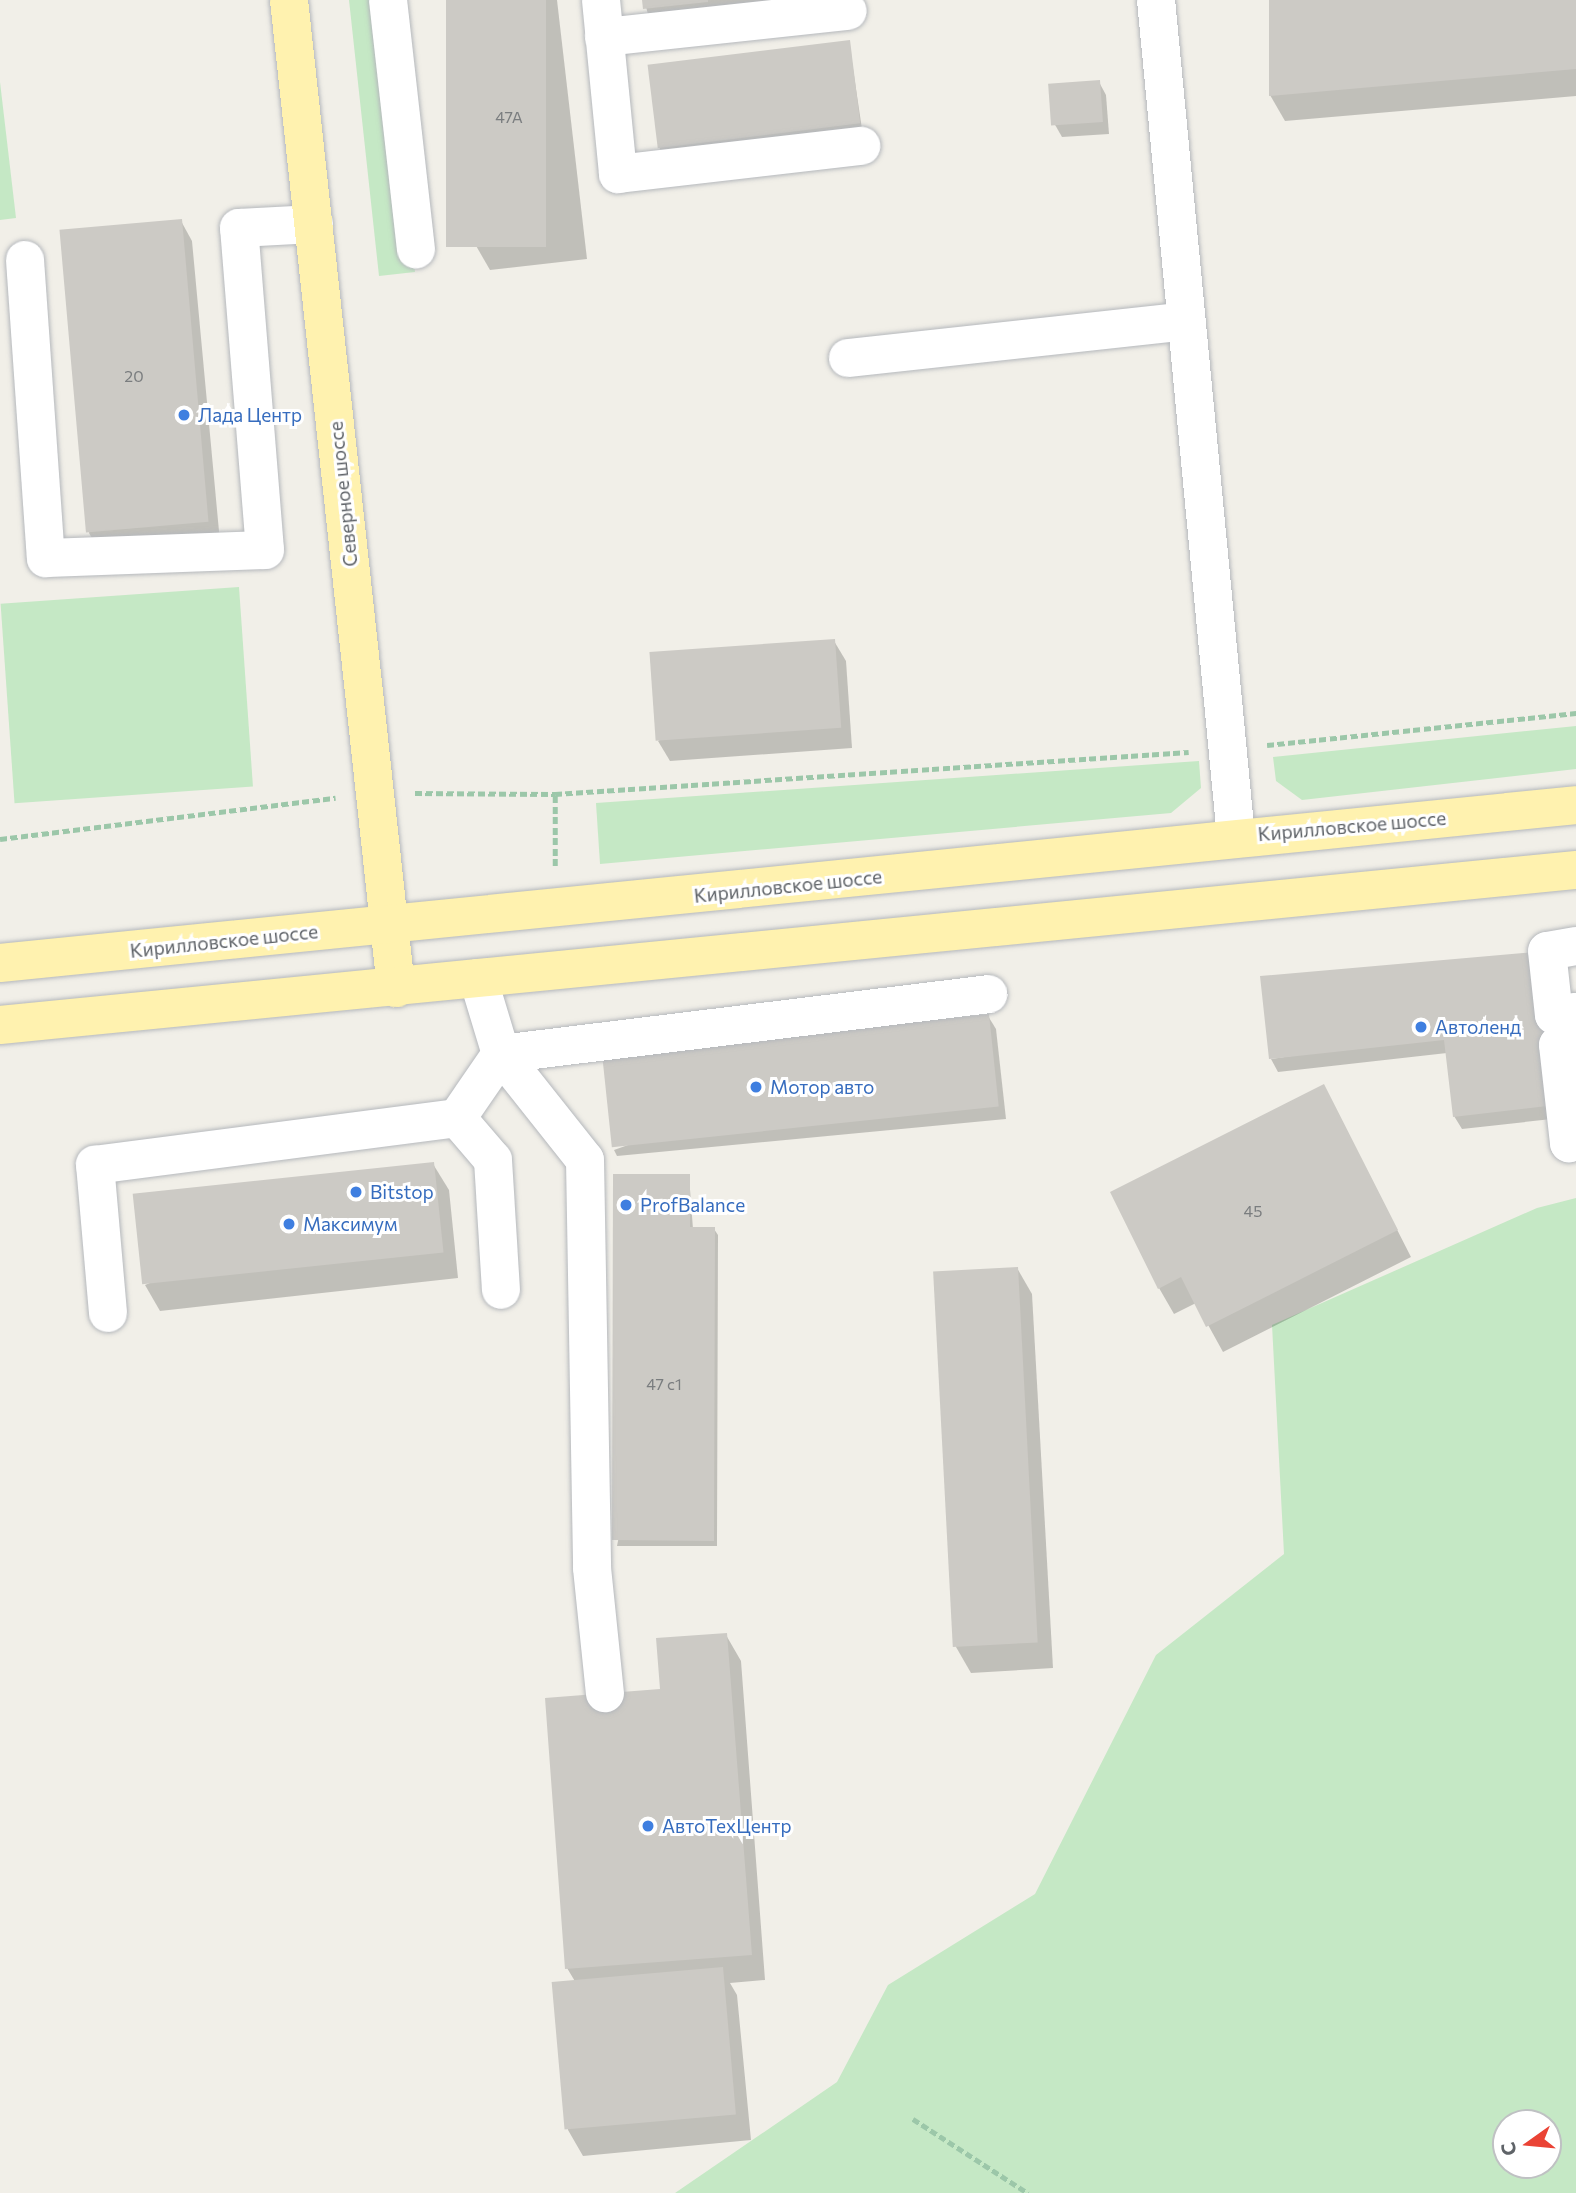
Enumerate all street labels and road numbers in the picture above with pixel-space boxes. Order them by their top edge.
street label: Северное шоссе [324,420,362,568]
street label: Кирилловское шоссе [1257,806,1447,846]
street label: Кирилловское шоссе [693,865,883,907]
street label: Кирилловское шоссе [129,920,319,962]

